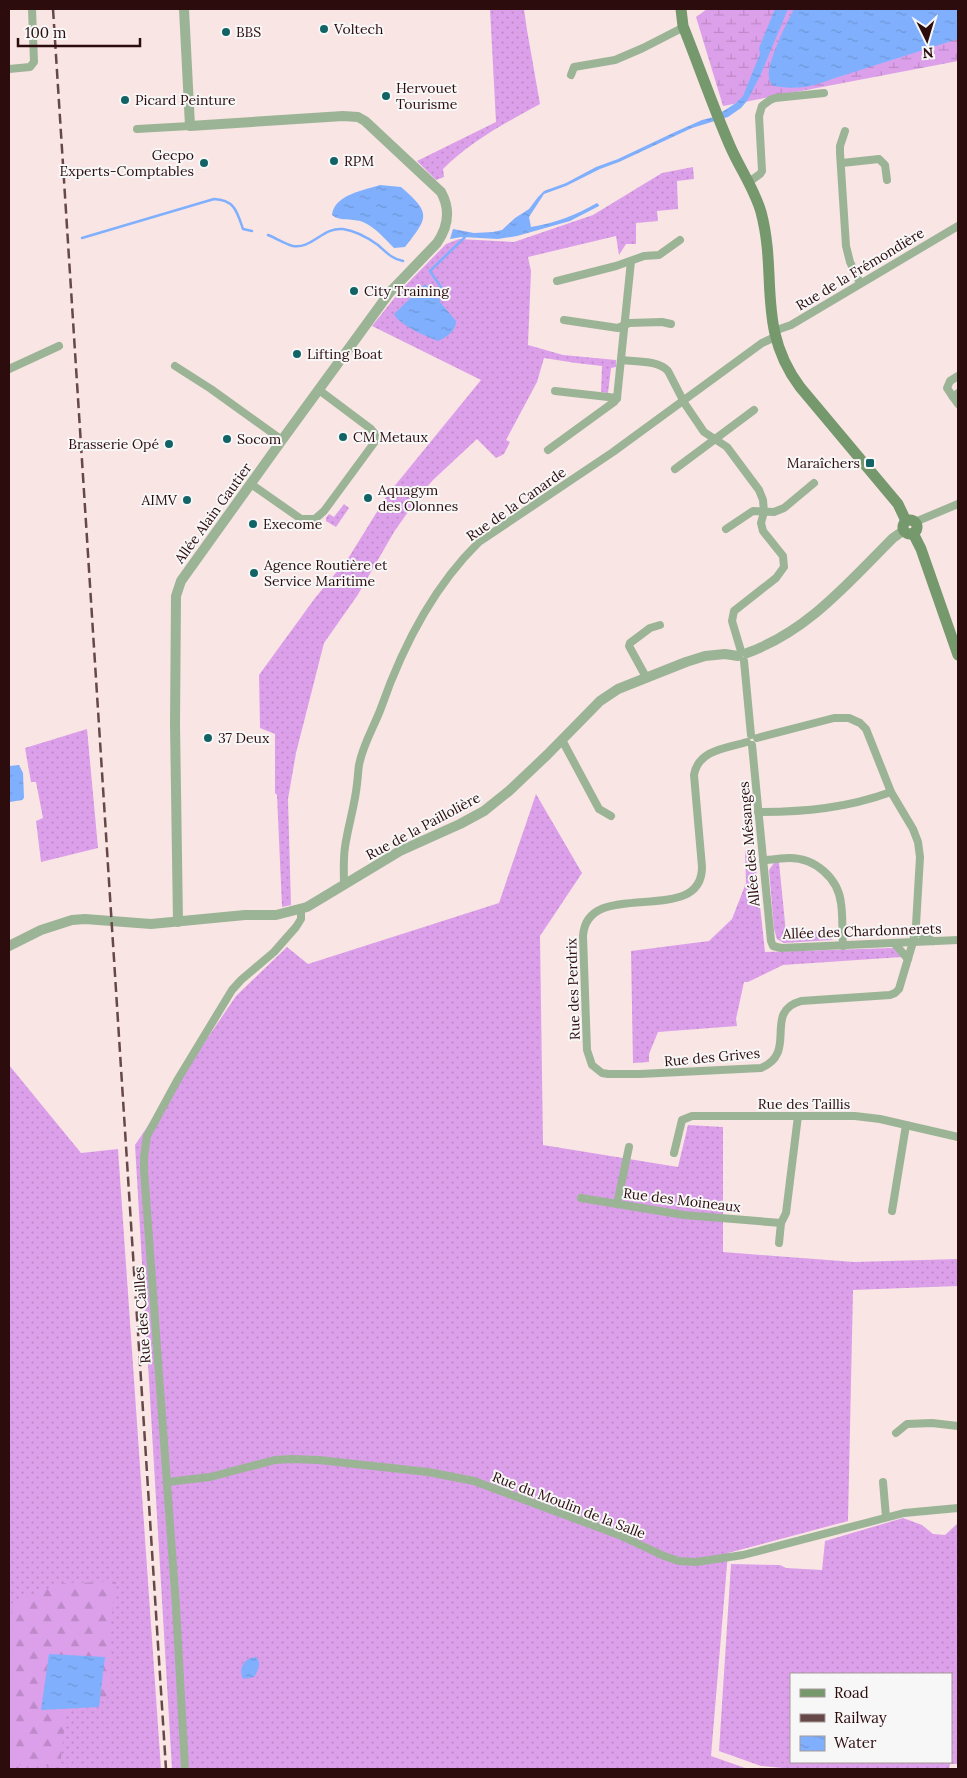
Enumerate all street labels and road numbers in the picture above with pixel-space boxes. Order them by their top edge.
street label: Rue de la Frémondière [793,223,928,314]
street label: Allée Alain Gautier [170,459,256,568]
street label: Rue de la Canarde [463,463,570,545]
street label: Allée des Mésanges [735,781,764,908]
street label: Rue de la Paillolière [363,788,484,864]
street label: Allée des Chardonnerets [781,919,942,943]
street label: Rue des Perdrix [562,937,584,1040]
street label: Rue des Grives [663,1044,761,1070]
street label: Rue des Taillis [758,1095,850,1113]
street label: Rue des Moineaux [622,1184,742,1216]
street label: Rue des Cailles [130,1266,154,1364]
street label: Rue du Moulin de la Salle [490,1467,649,1543]

